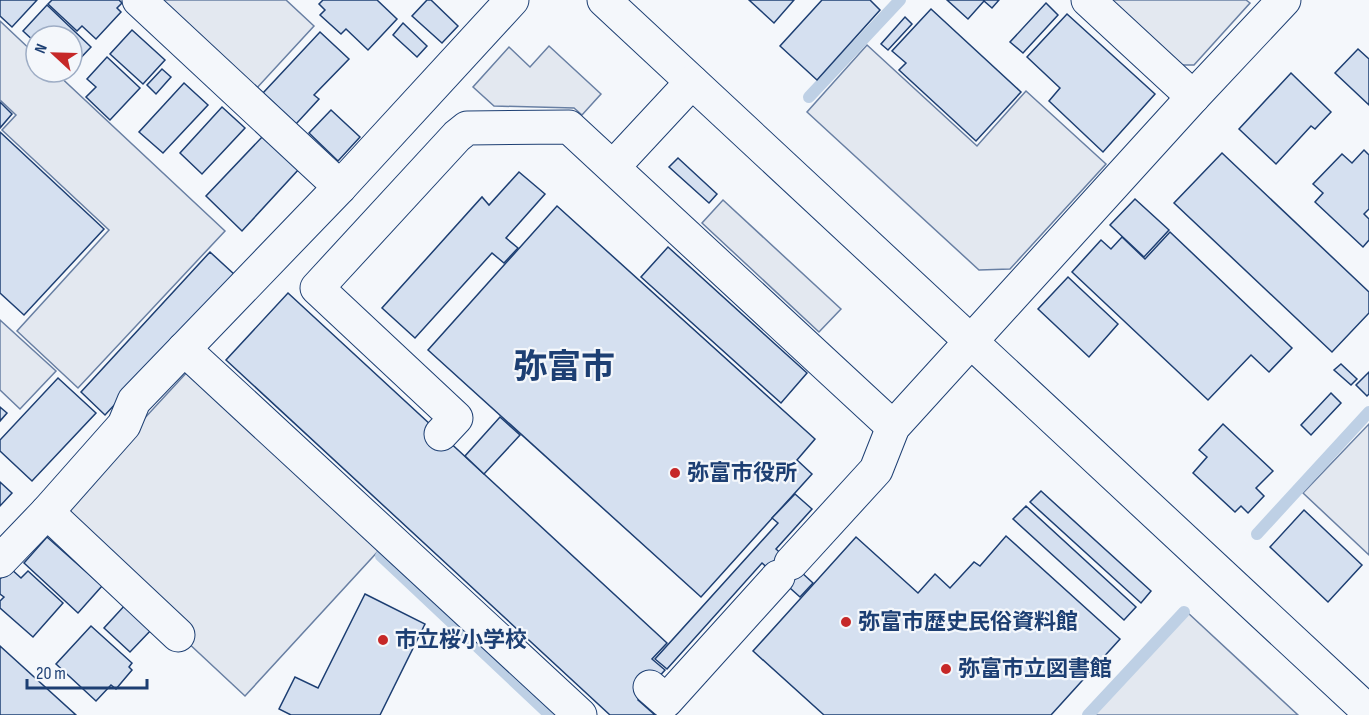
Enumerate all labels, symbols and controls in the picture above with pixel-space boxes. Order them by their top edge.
north arrow [24,24,84,84]
text: N [31,41,52,56]
district label: 弥富市 [513,347,615,388]
place label: 弥富市役所 [687,460,797,487]
marker: 弥富市役所 [668,466,682,480]
place label: 弥富市歴史民俗資料館 [858,609,1078,636]
marker: 弥富市歴史民俗資料館 [839,615,853,629]
place label: 市立桜小学校 [395,627,527,654]
marker: 市立桜小学校 [376,633,390,647]
scale bar [27,652,147,690]
place label: 弥富市立図書館 [958,656,1112,683]
marker: 弥富市立図書館 [939,662,953,676]
text: 20 m [36,663,66,684]

